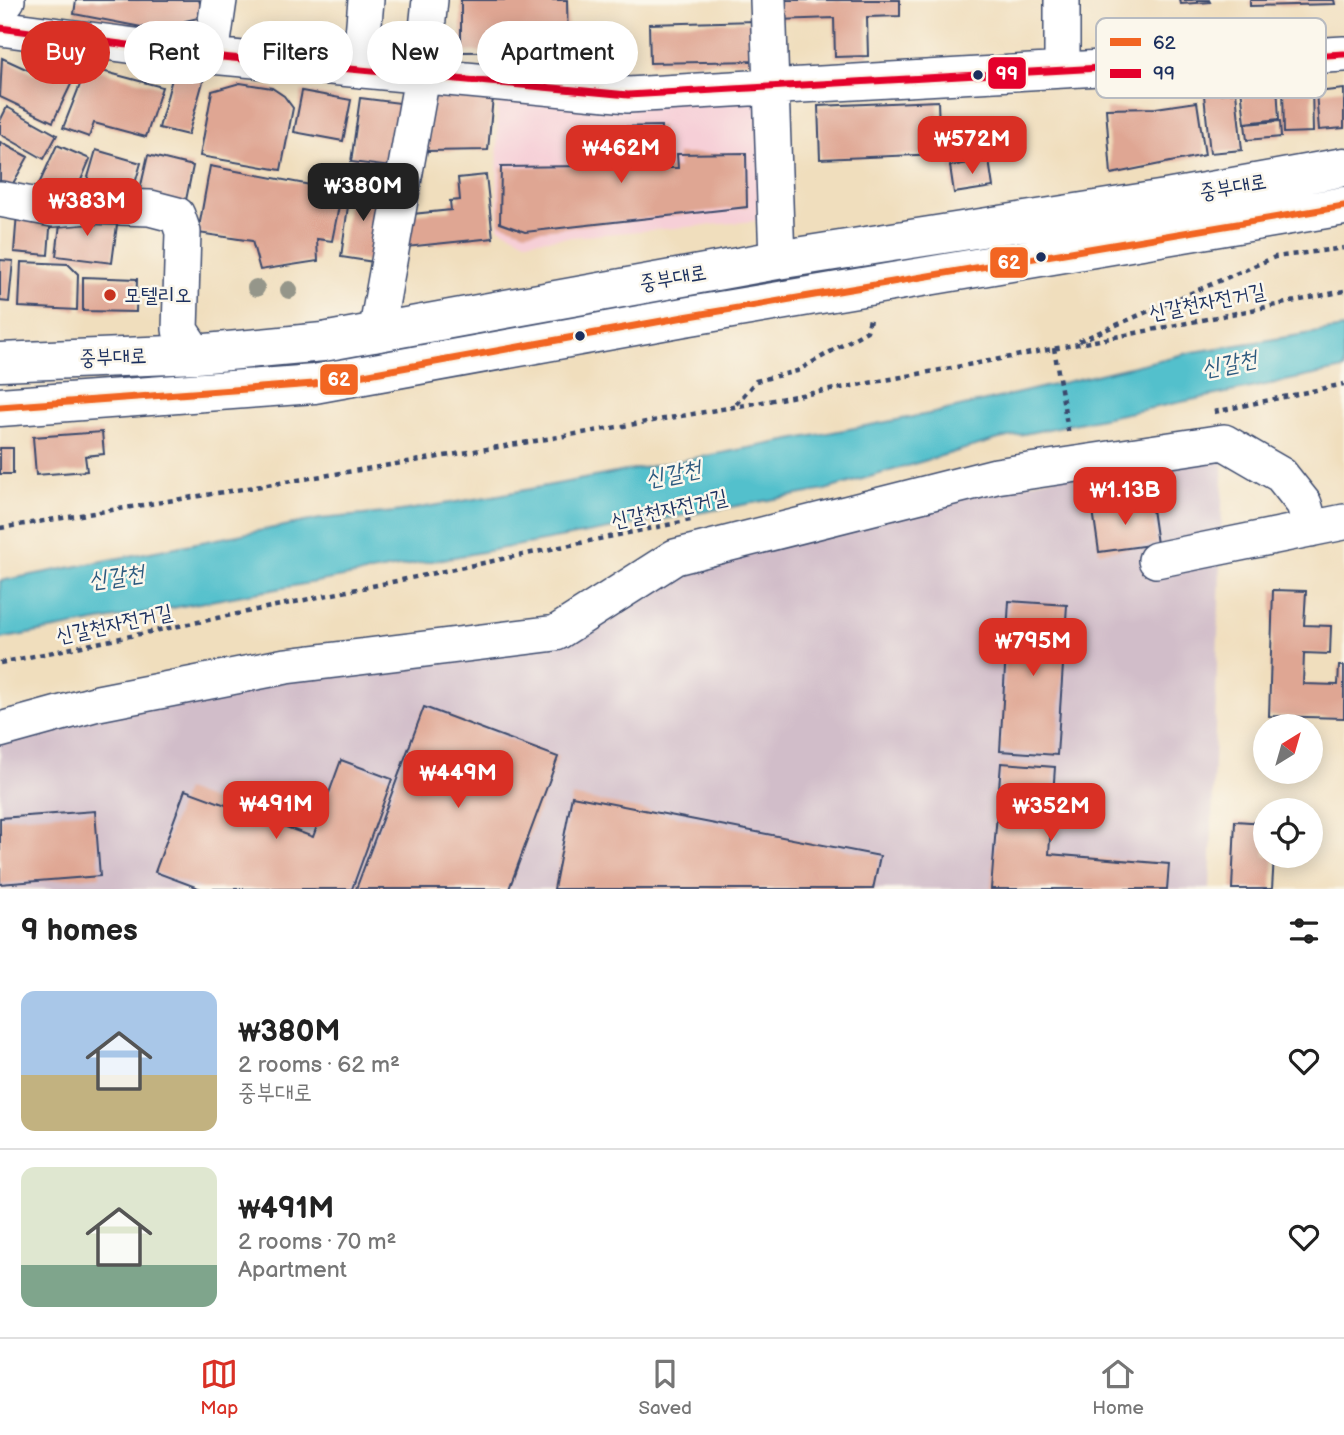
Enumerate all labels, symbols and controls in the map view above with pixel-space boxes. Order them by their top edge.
legend [1096,18,1326,98]
chip: Buy [21,21,110,84]
chip: Rent [124,21,224,84]
chip: Filters [238,21,353,84]
chip: New [367,21,463,84]
chip: Apartment [477,21,638,84]
text: 62 [1153,32,1177,55]
line badge: 99 [987,56,1027,90]
text: 99 [996,63,1018,86]
text: 99 [1153,63,1175,86]
unlabelled marker [971,68,985,82]
pin: ₩572M [923,116,1021,176]
pin: ₩462M [572,125,670,185]
text: ₩572M [934,125,1010,153]
text: ₩462M [582,134,660,162]
pin: ₩380M [314,164,412,223]
street label: 중부대로 [1198,169,1268,205]
text: ₩380M [324,172,402,200]
pin: ₩383M [38,178,136,238]
text: ₩383M [48,187,126,215]
line badge: 62 [989,246,1029,279]
unlabelled marker [1034,250,1048,264]
text: 62 [998,252,1021,275]
street label: 중부대로 [638,260,708,296]
street label: 신갈천자전거길 [1147,278,1268,326]
place label: 모텔리오 [124,283,192,308]
marker: 모텔리오 [102,287,118,303]
unlabelled marker [573,329,587,343]
street label: 중부대로 [79,343,147,371]
water label: 신갈천 [1199,344,1261,383]
line badge: 62 [319,363,359,396]
text: 62 [328,369,351,392]
water label: 신갈천 [643,454,705,493]
pin: ₩1.13B [1068,468,1182,527]
text: ₩1.13B [1089,476,1161,504]
street label: 신갈천자전거길 [609,484,730,534]
water label: 신갈천 [87,559,148,595]
street label: 신갈천자전거길 [54,599,175,649]
pin: ₩795M [984,618,1082,678]
text: ₩795M [995,627,1071,655]
north arrow [1253,714,1323,784]
map controls [1253,714,1323,868]
pin: ₩449M [409,750,507,810]
text: ₩449M [419,759,497,787]
pin: ₩491M [227,782,325,841]
pin: ₩352M [1002,784,1100,843]
text: ₩491M [239,790,313,818]
text: ₩352M [1012,792,1090,820]
button: locate [1253,798,1323,868]
icon: filters [1285,912,1323,950]
text: 9 homes [21,913,138,949]
text: ₩380M [238,1014,340,1050]
icon: home [77,1019,161,1103]
icon: heart [1285,1042,1323,1080]
text: 2 rooms · 62 m² [238,1051,400,1079]
text: 중부대로 [238,1079,312,1107]
text: ₩491M [238,1191,334,1227]
icon: home [77,1195,161,1279]
icon: heart [1285,1218,1323,1256]
text: 2 rooms · 70 m² [238,1228,397,1256]
text: Apartment [238,1256,347,1284]
tab: Map [200,1355,238,1420]
tab: Saved [639,1355,692,1420]
tab: Home [1092,1355,1144,1420]

